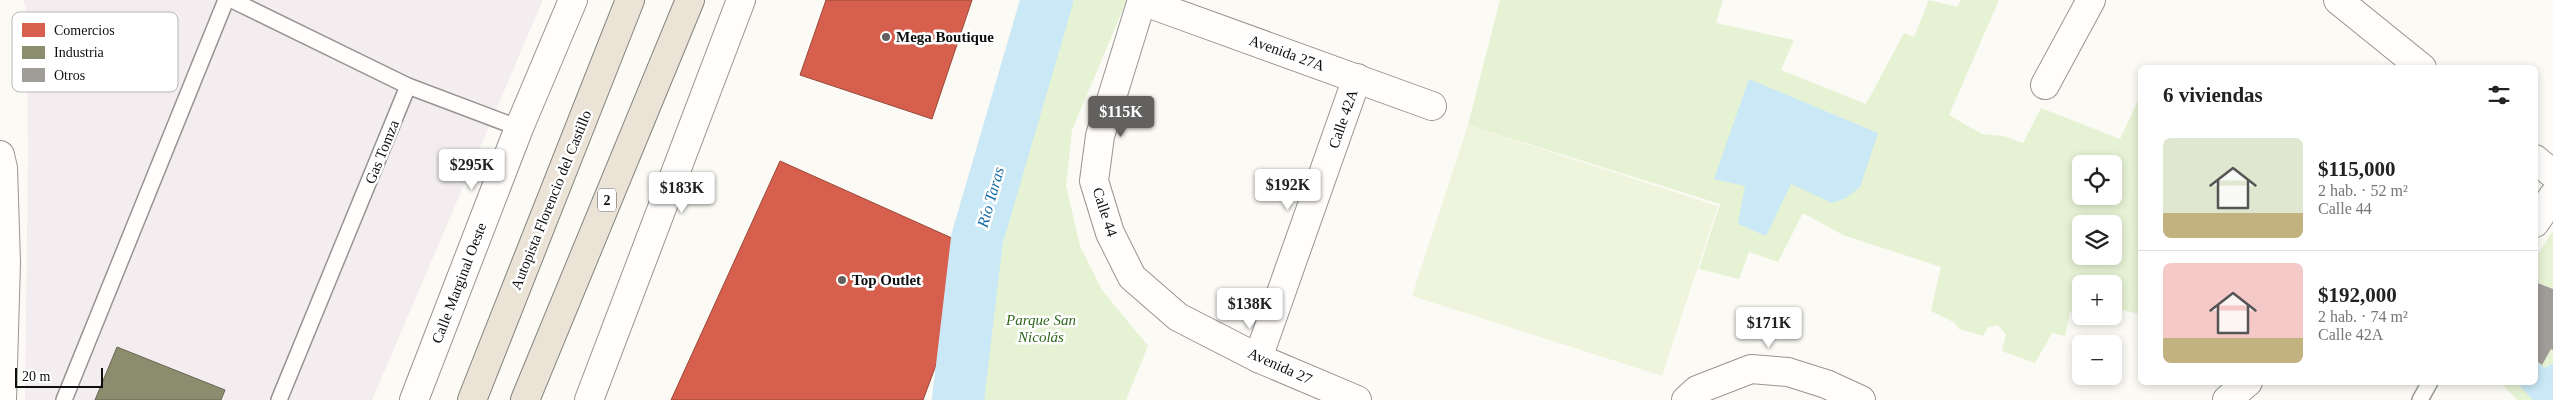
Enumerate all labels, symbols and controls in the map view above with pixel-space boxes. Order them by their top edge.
legend [12,12,178,92]
text: Comercios [54,23,115,38]
place label: Mega Boutique [896,29,994,45]
marker: Mega Boutique [880,31,892,43]
street label: Avenida 27A [1247,32,1327,74]
text: Industria [54,45,105,60]
text: Otros [54,68,85,83]
icon: filters [2485,81,2513,109]
text: 6 viviendas [2163,83,2263,107]
street label: Calle 42A [1325,87,1361,151]
pin: $115K [1086,96,1156,138]
text: $115K [1099,103,1143,120]
street label: Autopista Florencio del Castillo [508,108,594,292]
street label: Gas Tomza [362,117,402,186]
pin: $295K [437,148,507,191]
map controls [2072,155,2122,385]
button: locate [2072,155,2122,205]
text: $295K [450,156,494,173]
text: $115,000 [2318,157,2396,181]
icon: home [2203,158,2263,218]
water label: Río Taras [973,165,1007,230]
pin: $192K [1253,168,1323,211]
pin: $183K [647,172,717,214]
text: $192K [1266,176,1310,193]
text: $183K [660,179,704,196]
text: 2 hab. · 52 m² [2318,182,2408,199]
street label: Calle 44 [1090,186,1121,239]
road number: 2 [598,188,616,212]
text: Calle 44 [2318,200,2372,217]
button: layers [2072,215,2122,265]
street label: Calle Marginal Oeste [429,220,490,346]
place label: Top Outlet [852,272,921,288]
marker: Top Outlet [836,274,848,286]
button: + [2072,275,2122,325]
icon: home [2203,283,2263,343]
text: $192,000 [2318,283,2397,307]
pin: $138K [1215,288,1285,330]
text: $138K [1228,295,1272,312]
pin: $171K [1734,306,1804,349]
text: 2 hab. · 74 m² [2318,308,2408,325]
park label: Parque San Nicolás [1005,312,1076,345]
text: $171K [1747,314,1791,331]
text: Calle 42A [2318,326,2383,343]
button: − [2072,335,2122,385]
street label: Avenida 27 [1245,345,1315,387]
scale bar [15,365,102,388]
text: 20 m [22,369,50,384]

